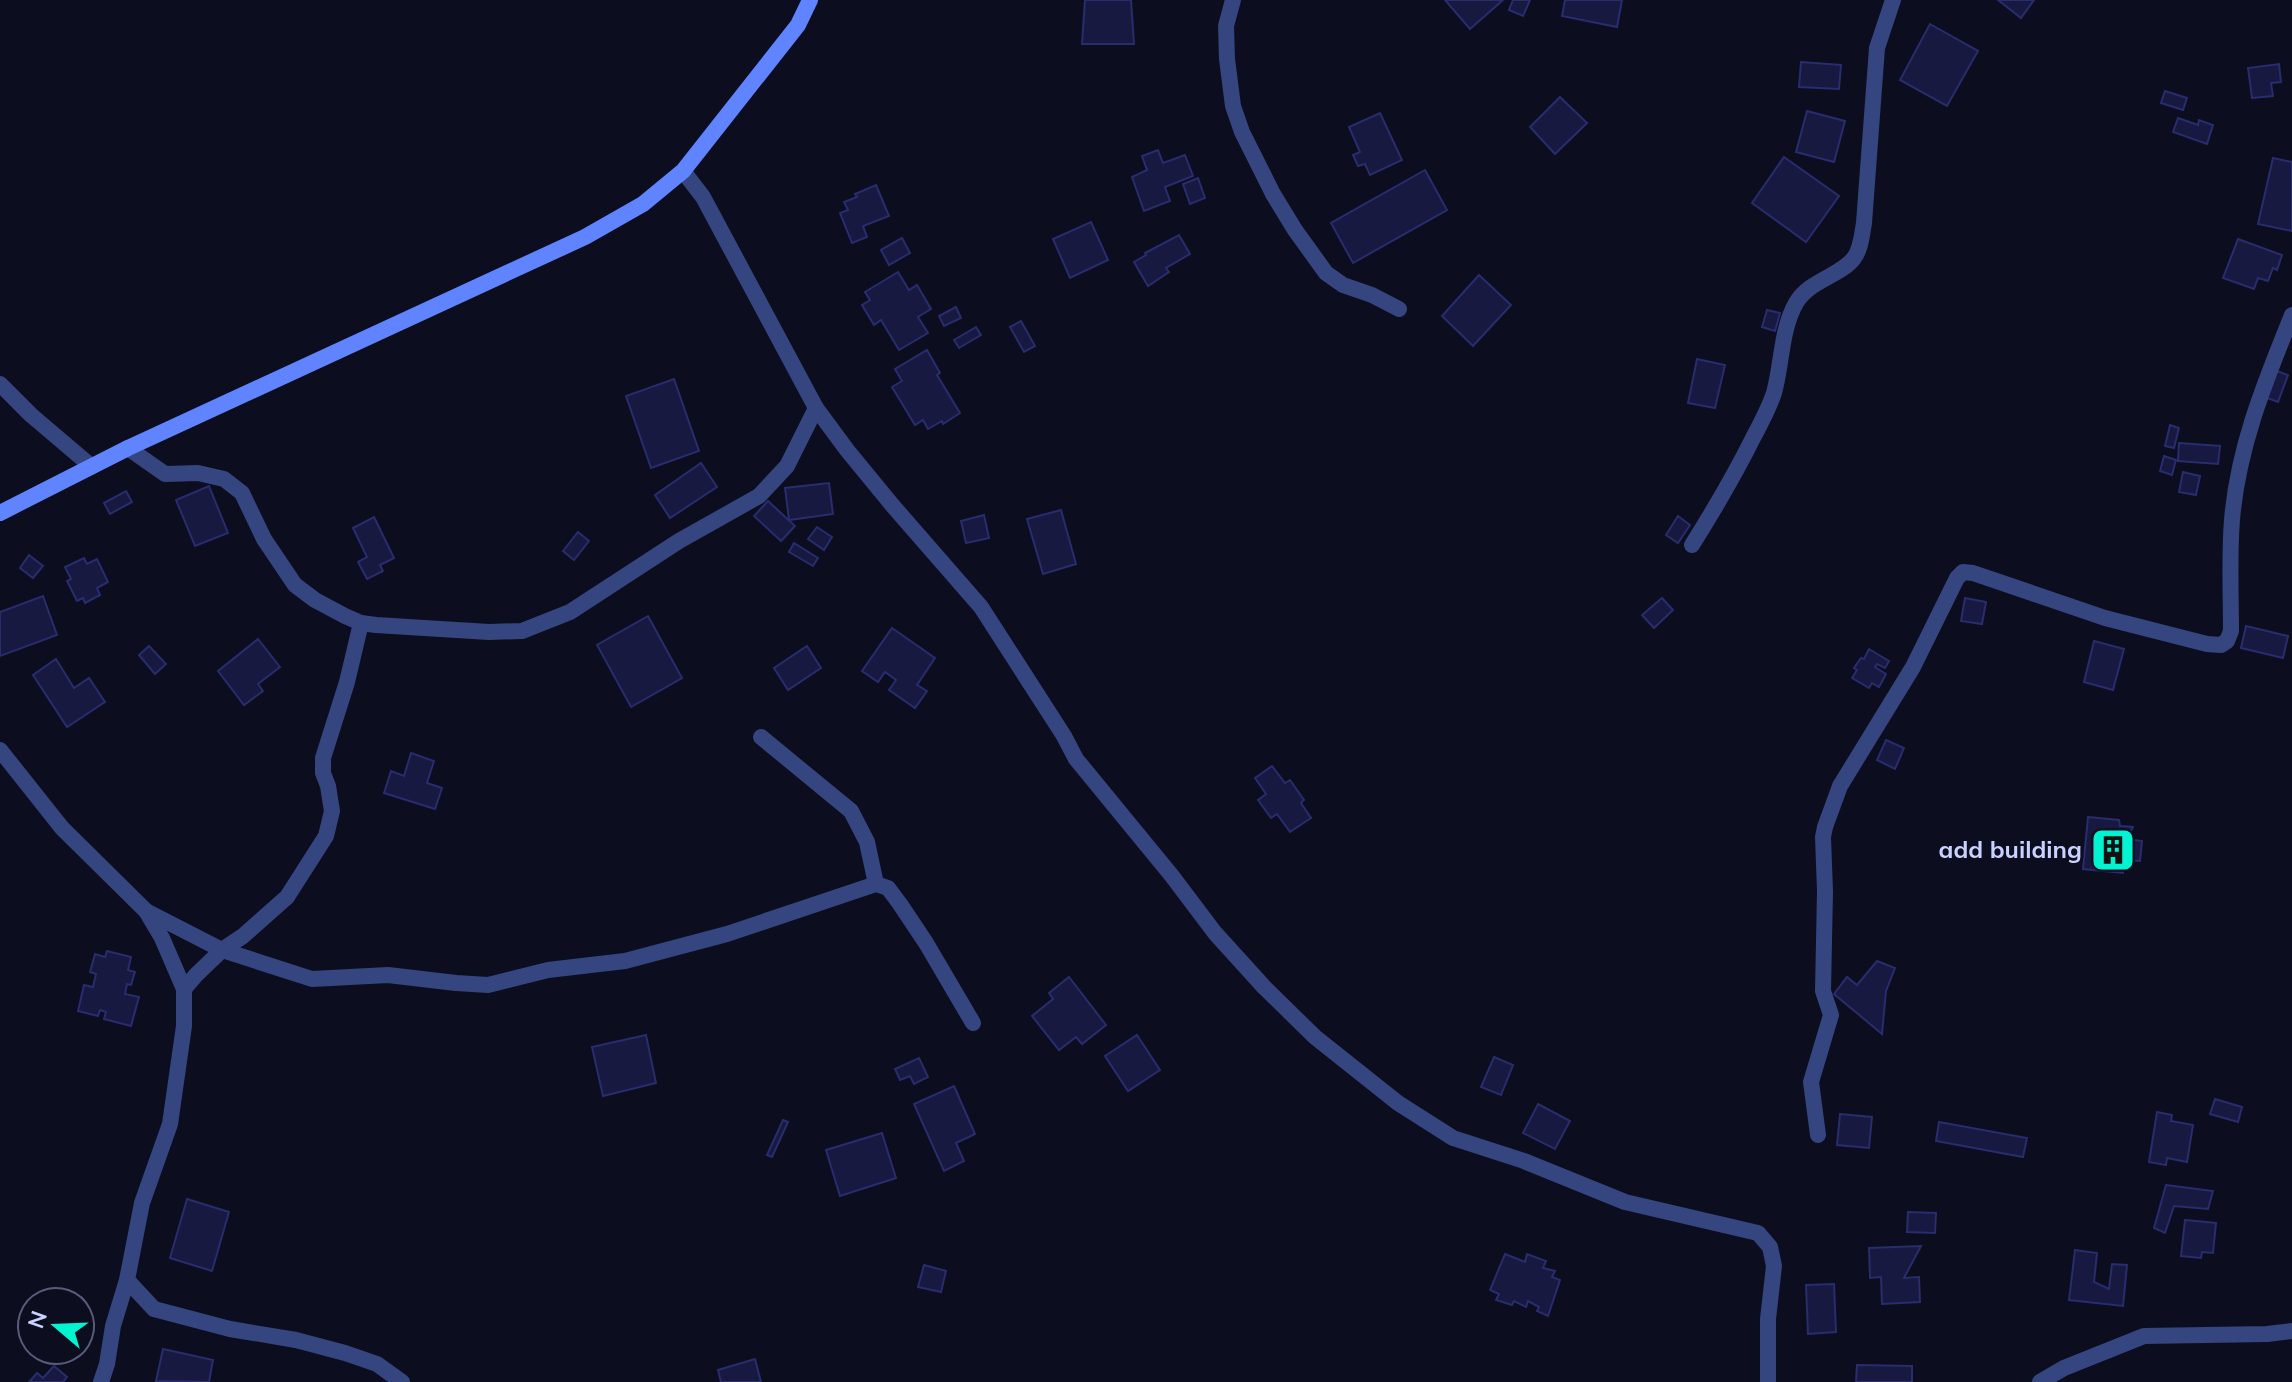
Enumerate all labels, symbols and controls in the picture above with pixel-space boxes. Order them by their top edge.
building icon: add building [2089,826,2137,874]
place label: add building [1939,834,2082,864]
north arrow [16,1286,96,1366]
text: N [21,1307,53,1332]

